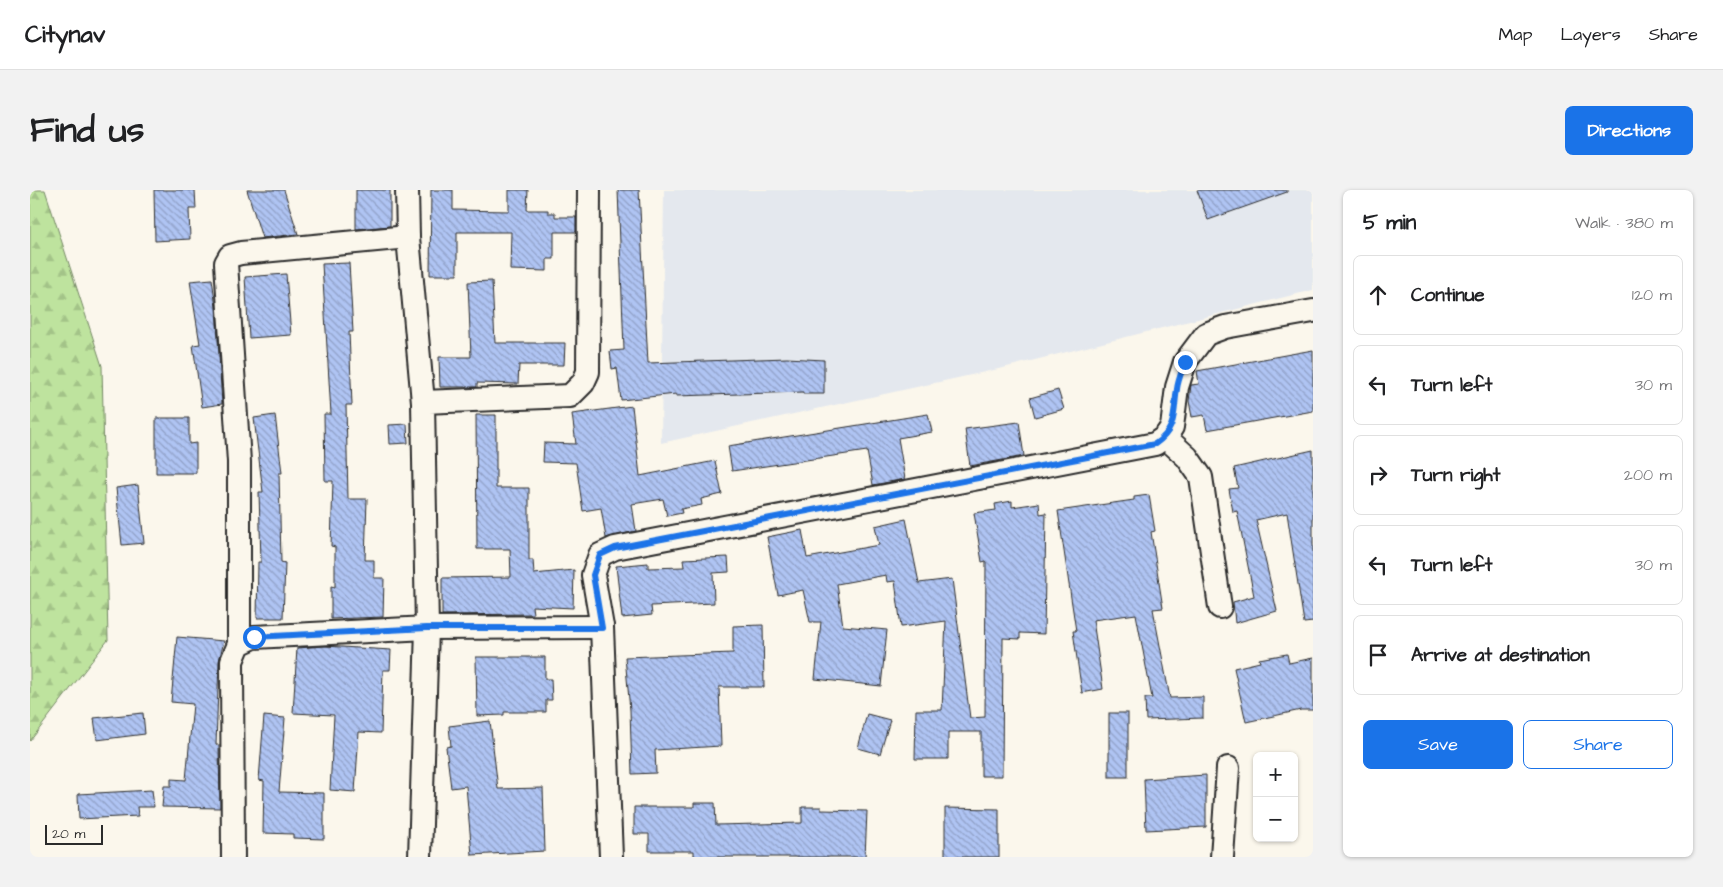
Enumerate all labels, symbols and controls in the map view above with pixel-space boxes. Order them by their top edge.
text: Citynav [25,18,105,52]
text: Map [1498,22,1532,47]
text: Layers [1560,22,1621,47]
text: Share [1649,22,1698,47]
text: Find us [30,106,144,155]
button: Directions [1565,106,1693,155]
text: 5 min [1363,208,1416,237]
text: Walk · 380 m [1575,212,1673,234]
icon: ahead [1364,281,1392,309]
text: Continue [1411,282,1485,309]
text: 120 m [1632,284,1672,306]
route end [1174,351,1197,374]
icon: left [1364,371,1392,399]
text: Turn left [1411,372,1492,399]
text: 30 m [1635,374,1672,396]
icon: right [1364,461,1392,489]
text: Turn right [1411,462,1500,489]
text: 200 m [1624,464,1672,486]
icon: left [1364,551,1392,579]
text: Turn left [1411,552,1492,579]
text: 30 m [1635,554,1672,576]
route start [243,626,266,649]
icon: arrive [1364,641,1392,669]
text: Arrive at destination [1411,642,1590,669]
button: Save [1363,720,1513,769]
button: Share [1523,720,1673,769]
map controls [1253,752,1298,842]
button: + [1253,752,1298,797]
button: − [1253,797,1298,842]
scale bar [45,822,102,845]
text: 20 m [52,824,85,844]

